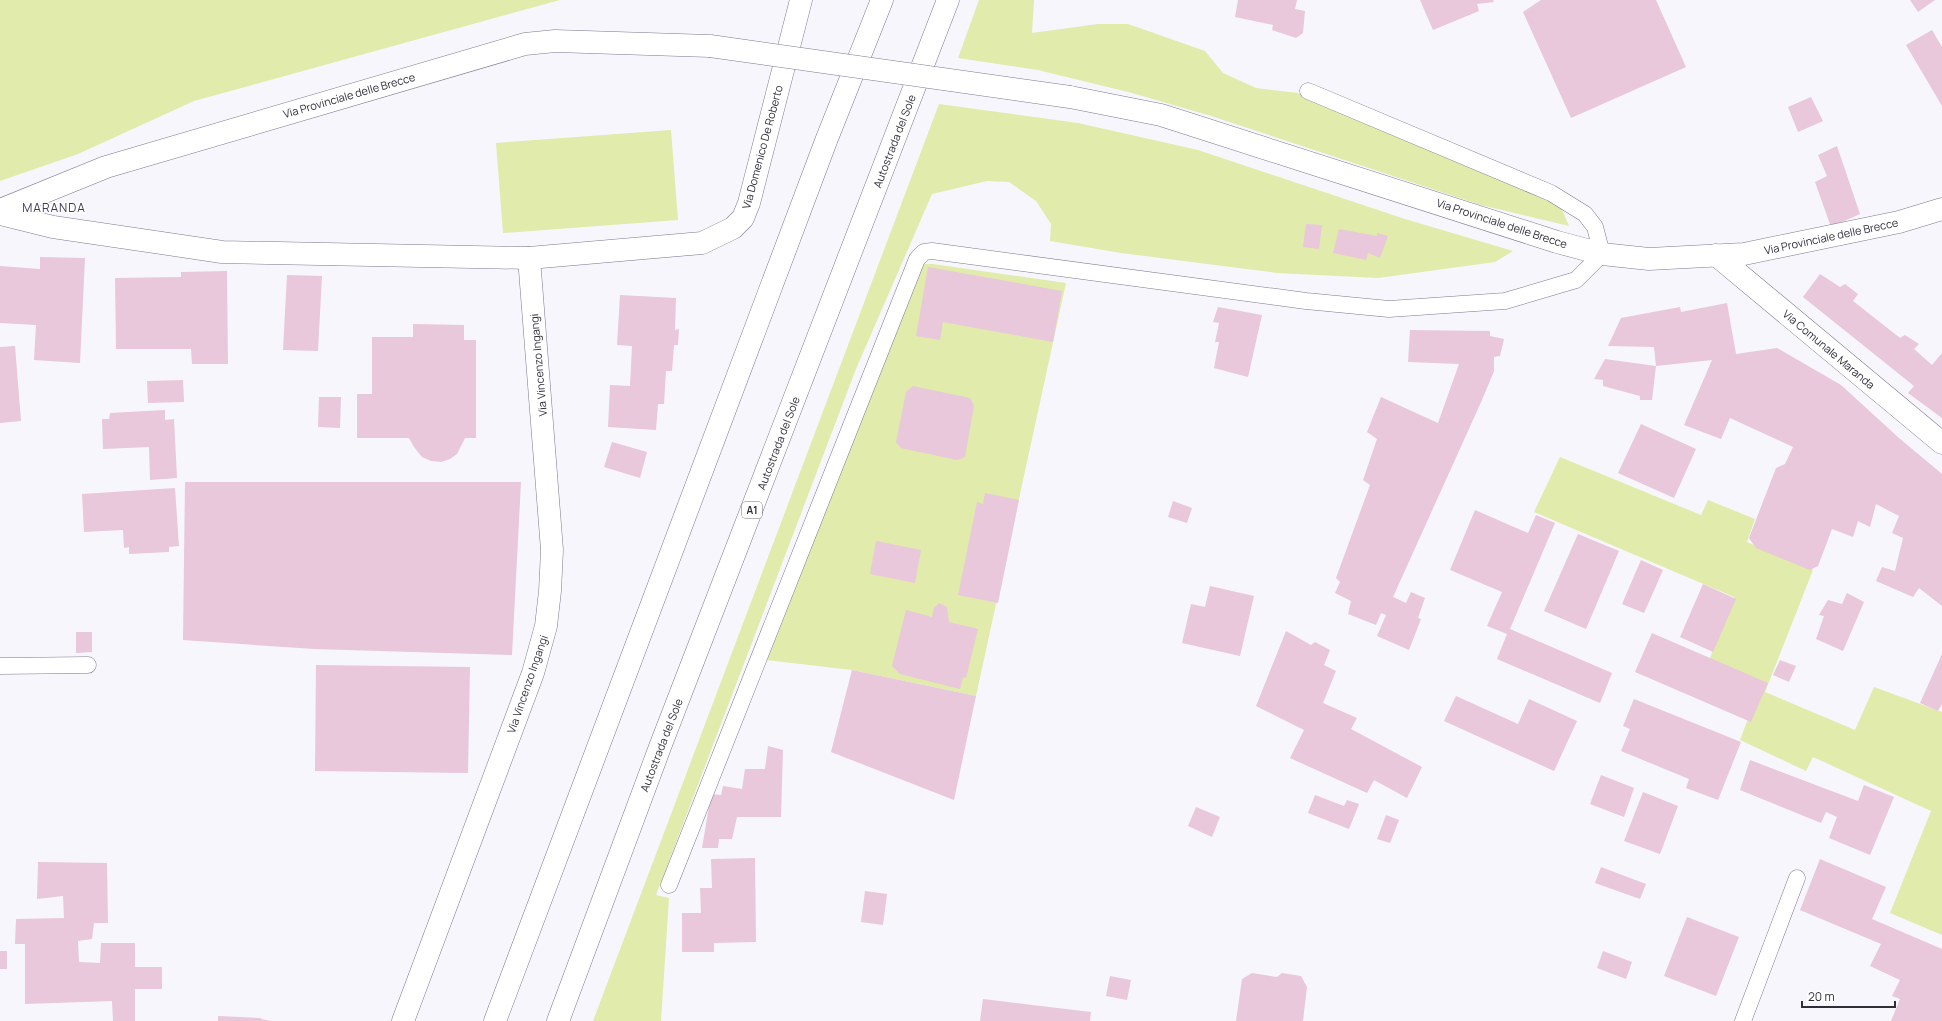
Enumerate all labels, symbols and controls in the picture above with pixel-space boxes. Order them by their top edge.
street label: Via Provinciale delle Brecce [281,69,417,121]
street label: Via Domenico De Roberto [738,83,786,211]
street label: Autostrada del Sole [869,92,919,190]
street label: Via Provinciale delle Brecce [1435,195,1570,251]
district label: MARANDA [22,199,86,216]
street label: Via Provinciale delle Brecce [1763,214,1900,258]
street label: Via Comunale Maranda [1780,306,1878,392]
street label: Via Vincenzo Ingangi [526,313,550,417]
street label: Autostrada del Sole [753,394,803,492]
road number: A1 [742,502,762,518]
street label: Via Vincenzo Ingangi [503,633,551,735]
street label: Autostrada del Sole [636,696,686,794]
scale bar [1802,983,1895,1009]
text: 20 m [1808,988,1835,1005]

